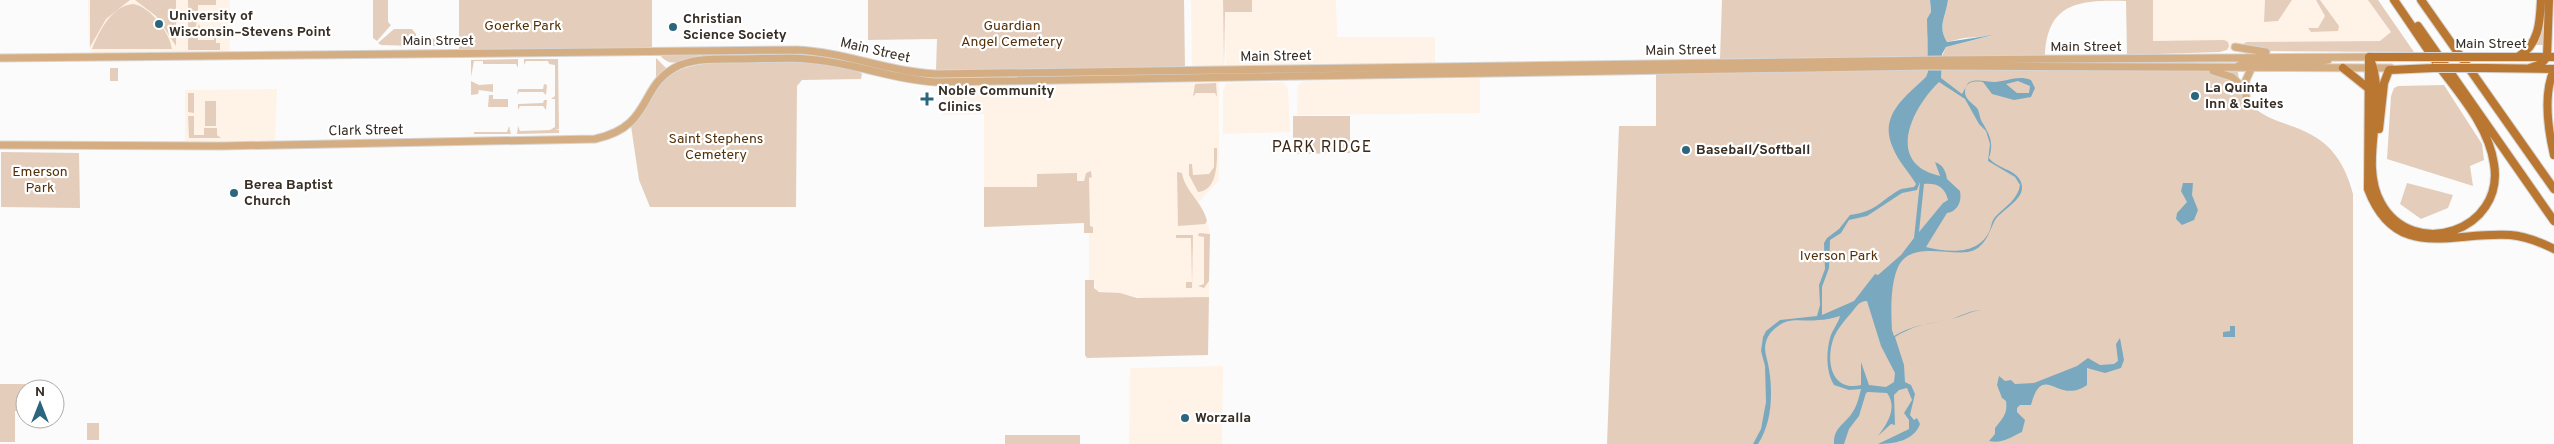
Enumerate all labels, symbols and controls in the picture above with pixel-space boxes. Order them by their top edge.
place label: University of Wisconsin–Stevens Point [169,8,331,41]
place label: Christian Science Society [683,11,787,44]
marker: University of Wisconsin–Stevens Point [153,18,165,30]
park label: Goerke Park [484,18,562,35]
park label: Guardian Angel Cemetery [961,18,1063,51]
marker: Christian Science Society [667,21,679,33]
street label: Main Street [402,33,474,50]
street label: Main Street [838,35,912,67]
street label: Main Street [2455,36,2527,53]
street label: Main Street [2050,39,2122,56]
street label: Main Street [1645,42,1717,60]
street label: Main Street [1240,48,1312,66]
place label: La Quinta Inn & Suites [2205,80,2284,113]
place label: Noble Community Clinics [938,83,1055,116]
marker: La Quinta Inn & Suites [2189,90,2201,102]
marker: Noble Community Clinics [920,92,934,106]
street label: Clark Street [328,122,404,140]
park label: Saint Stephens Cemetery [669,131,763,164]
district label: PARK RIDGE [1272,138,1372,158]
place label: Baseball/Softball [1696,142,1810,159]
marker: Baseball/Softball [1680,144,1692,156]
park label: Emerson Park [12,164,68,197]
place label: Berea Baptist Church [244,177,333,210]
marker: Berea Baptist Church [228,187,240,199]
park label: Iverson Park [1800,248,1878,265]
north arrow [15,379,65,429]
text: N [35,384,45,401]
place label: Worzalla [1195,410,1251,427]
marker: Worzalla [1179,412,1191,424]

